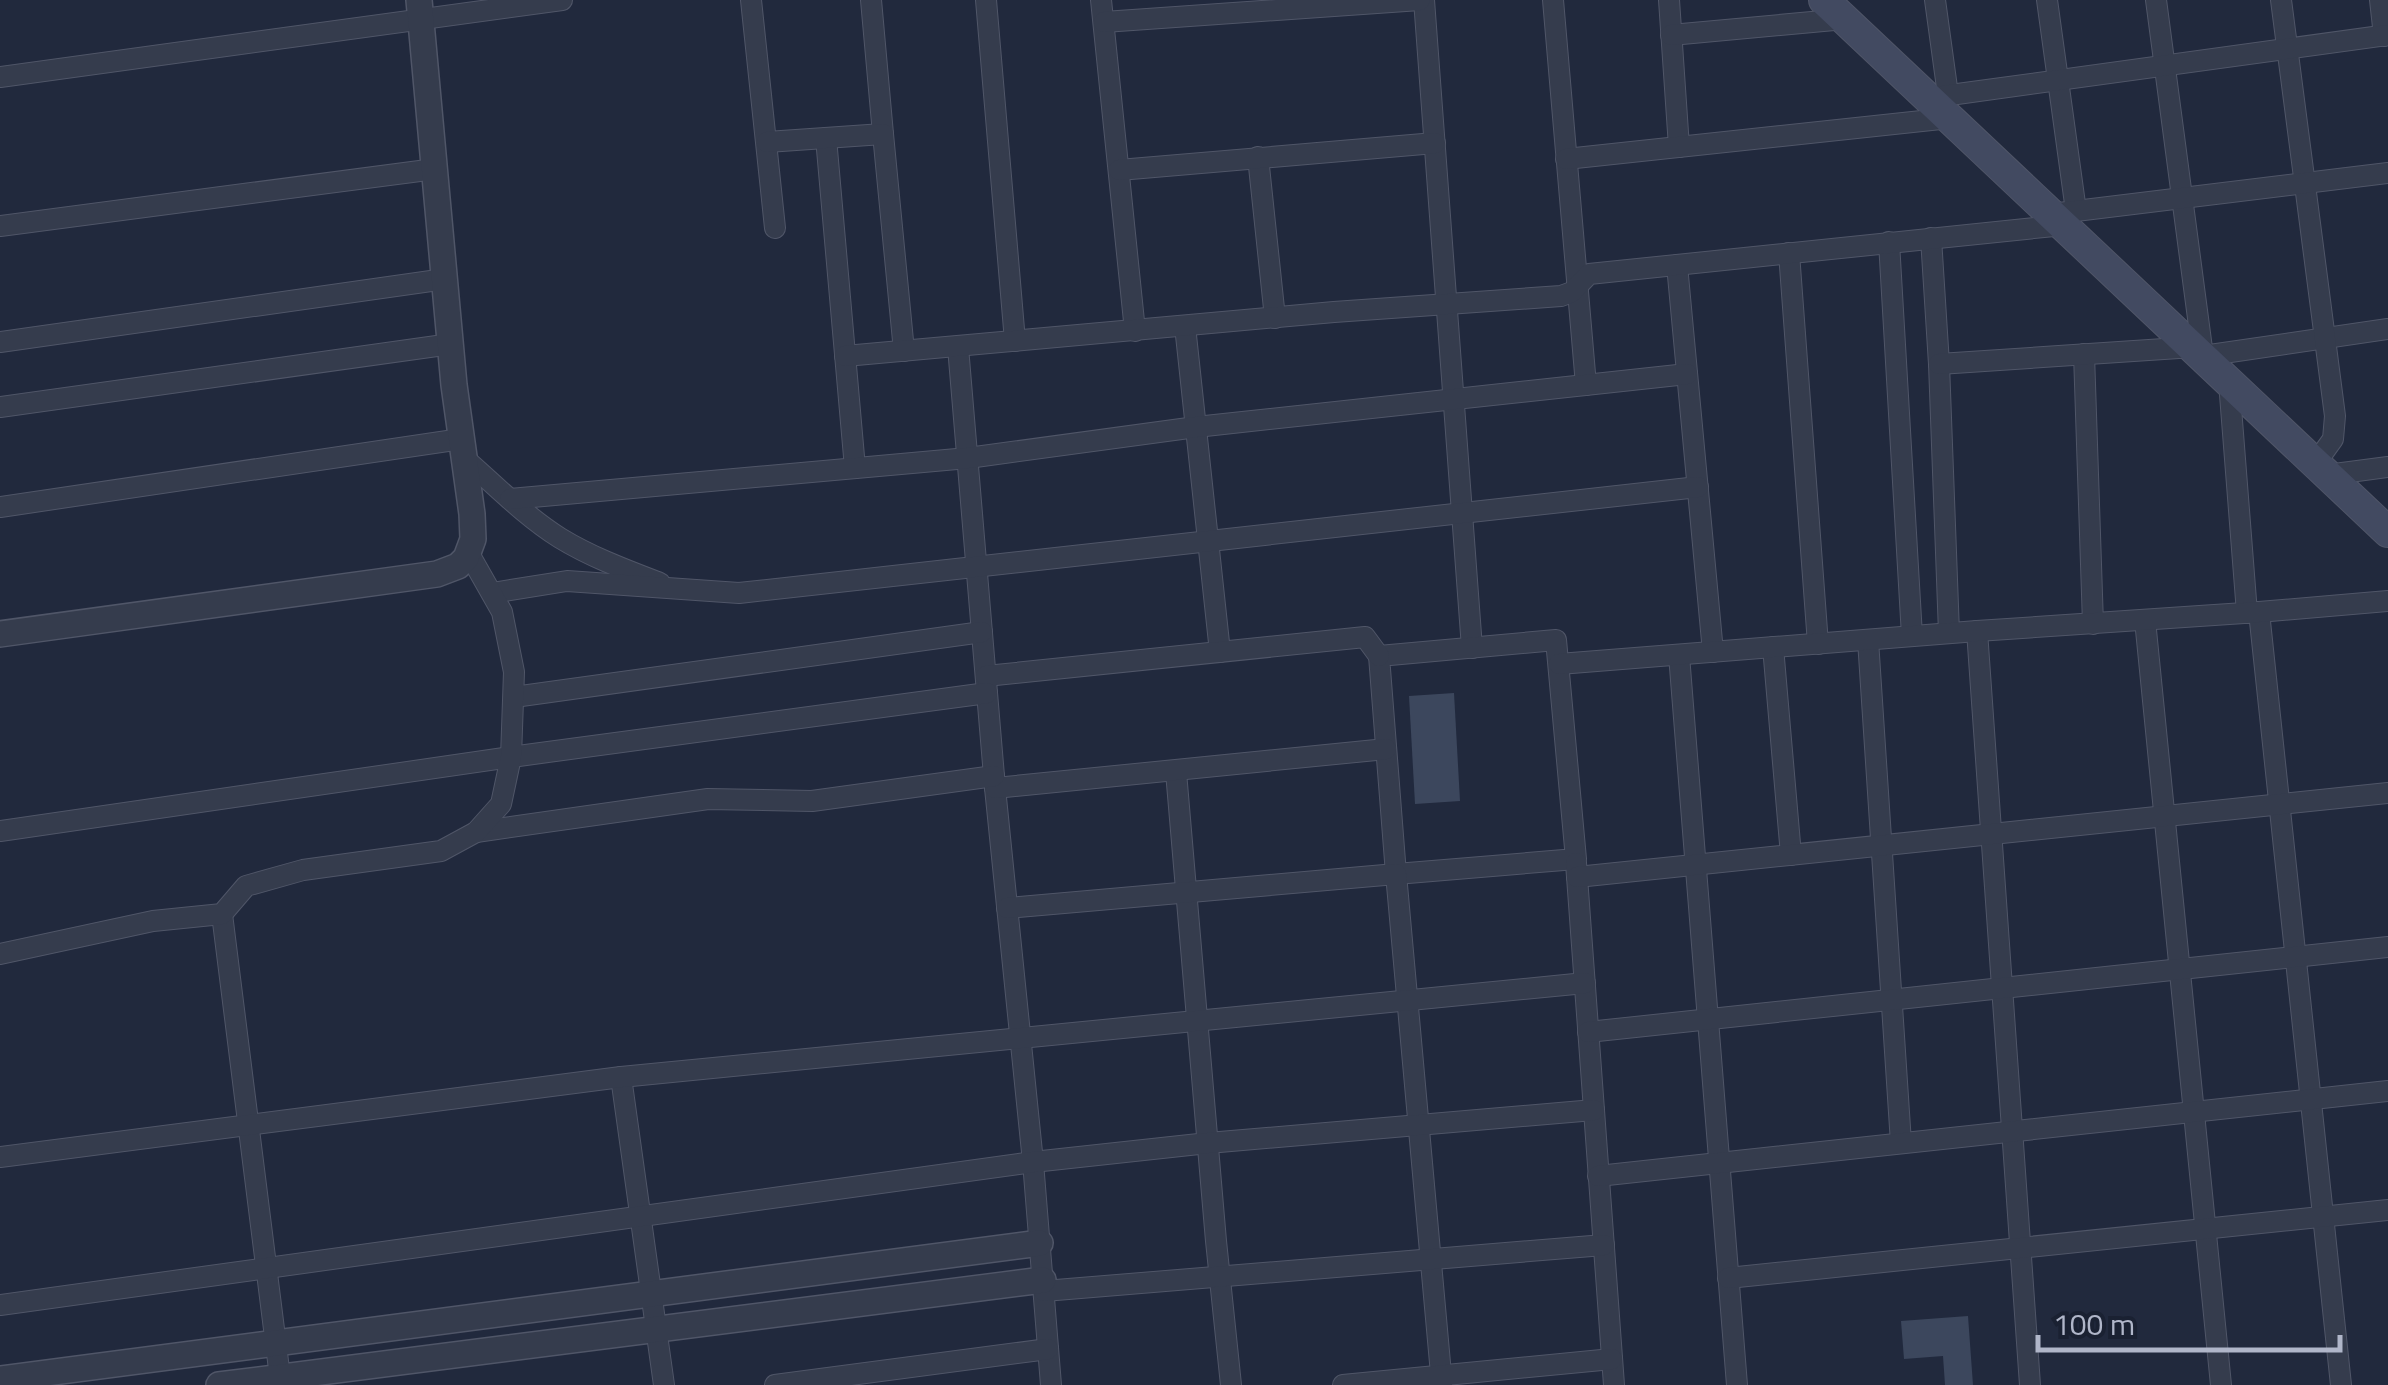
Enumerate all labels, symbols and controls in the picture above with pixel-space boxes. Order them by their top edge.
scale bar [2038,1290,2340,1352]
text: 100 m [2053,1301,2135,1347]

